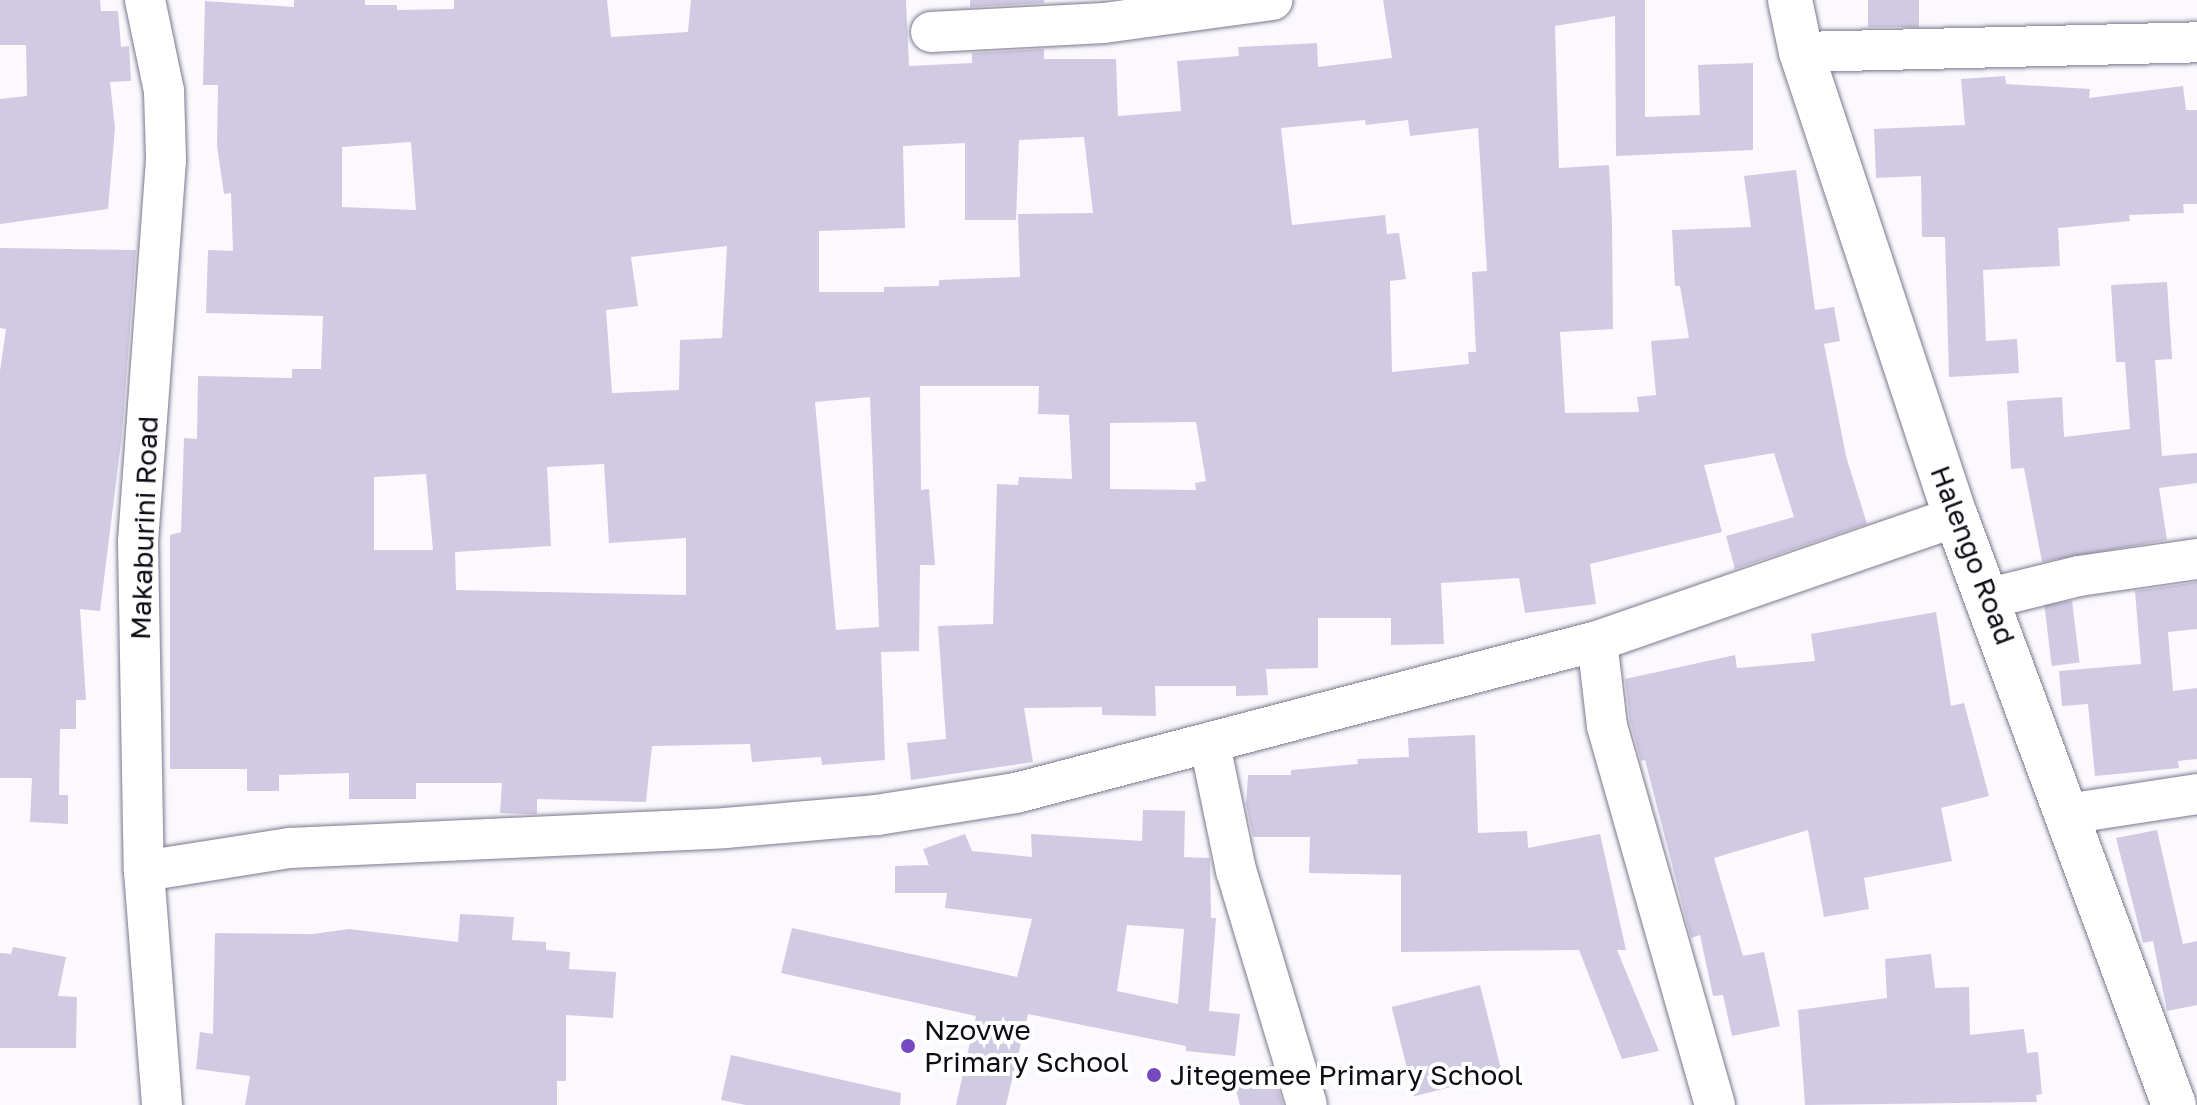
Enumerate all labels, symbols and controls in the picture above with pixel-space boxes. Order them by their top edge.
street label: Makaburini Road [123,415,165,641]
street label: Halengo Road [1923,461,2023,649]
place label: Nzovwe Primary School [924,1013,1129,1079]
marker: Nzovwe Primary School [899,1037,917,1055]
place label: Jitegemee Primary School [1170,1058,1523,1092]
marker: Jitegemee Primary School [1145,1066,1163,1084]

